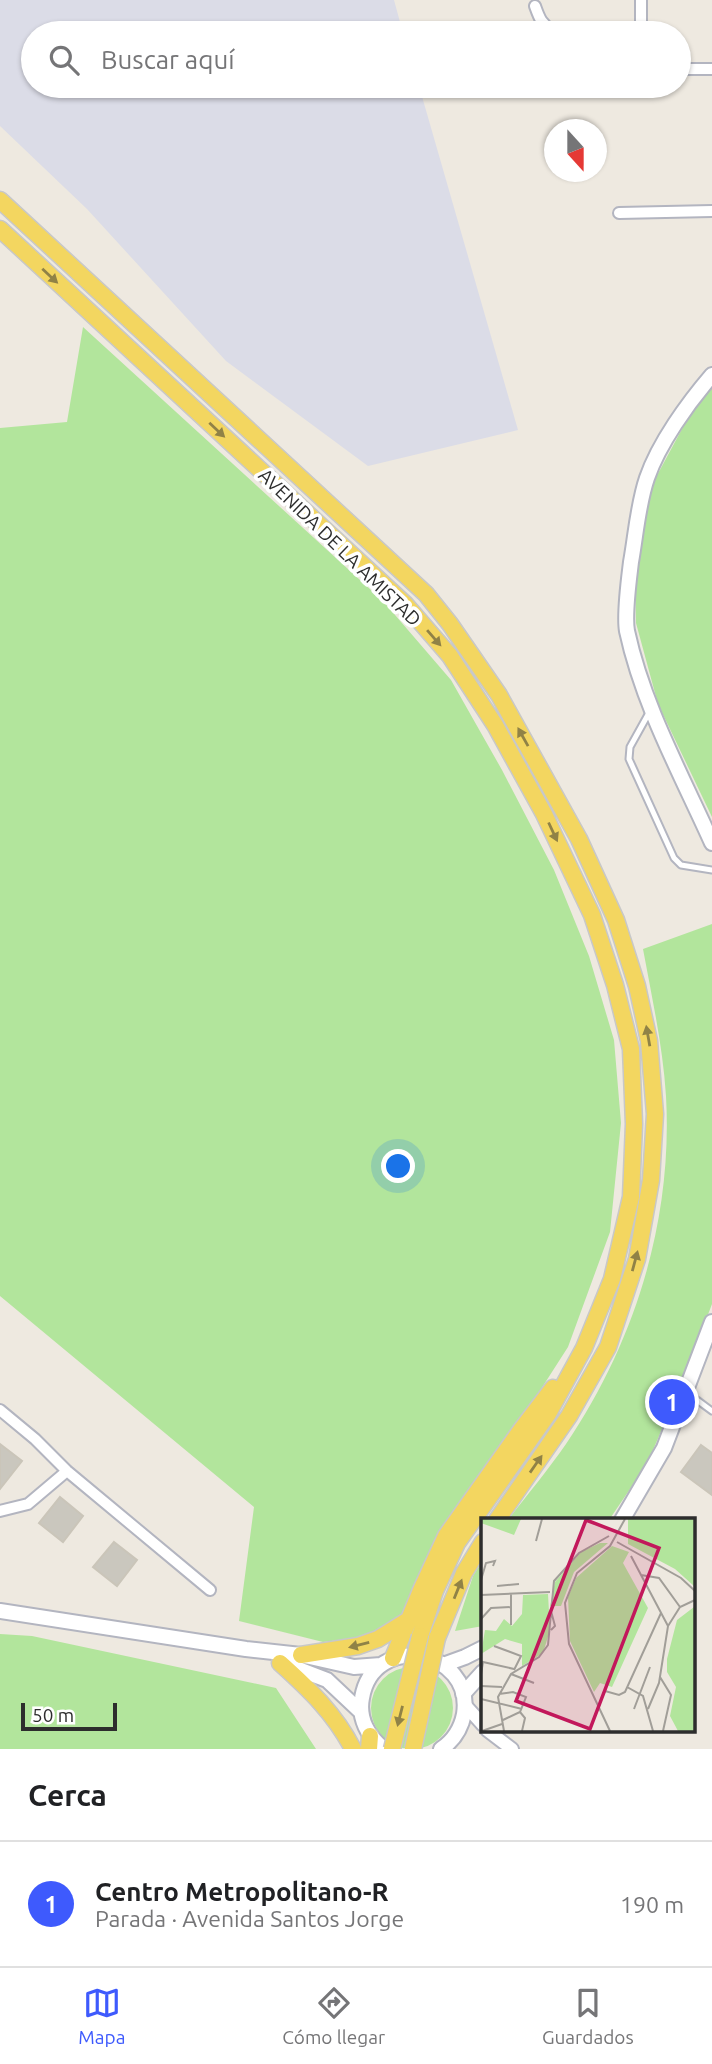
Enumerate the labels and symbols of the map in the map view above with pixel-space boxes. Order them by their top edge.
north arrow [544,119,607,182]
one-way arrow [41,267,58,283]
one-way arrow [208,422,226,438]
street label: AVENIDA DE LA AMISTAD [254,464,426,630]
one-way arrow [426,629,442,647]
one-way arrow [517,728,529,747]
one-way arrow [547,822,558,842]
one-way arrow [642,1025,653,1047]
your location [381,1149,415,1183]
one-way arrow [630,1250,641,1272]
pin: 1 [649,1376,695,1428]
one-way arrow [529,1455,543,1473]
inset map [481,1518,694,1731]
one-way arrow [452,1578,463,1599]
one-way arrow [347,1640,369,1651]
scale bar [21,1700,117,1732]
one-way arrow [394,1706,405,1728]

